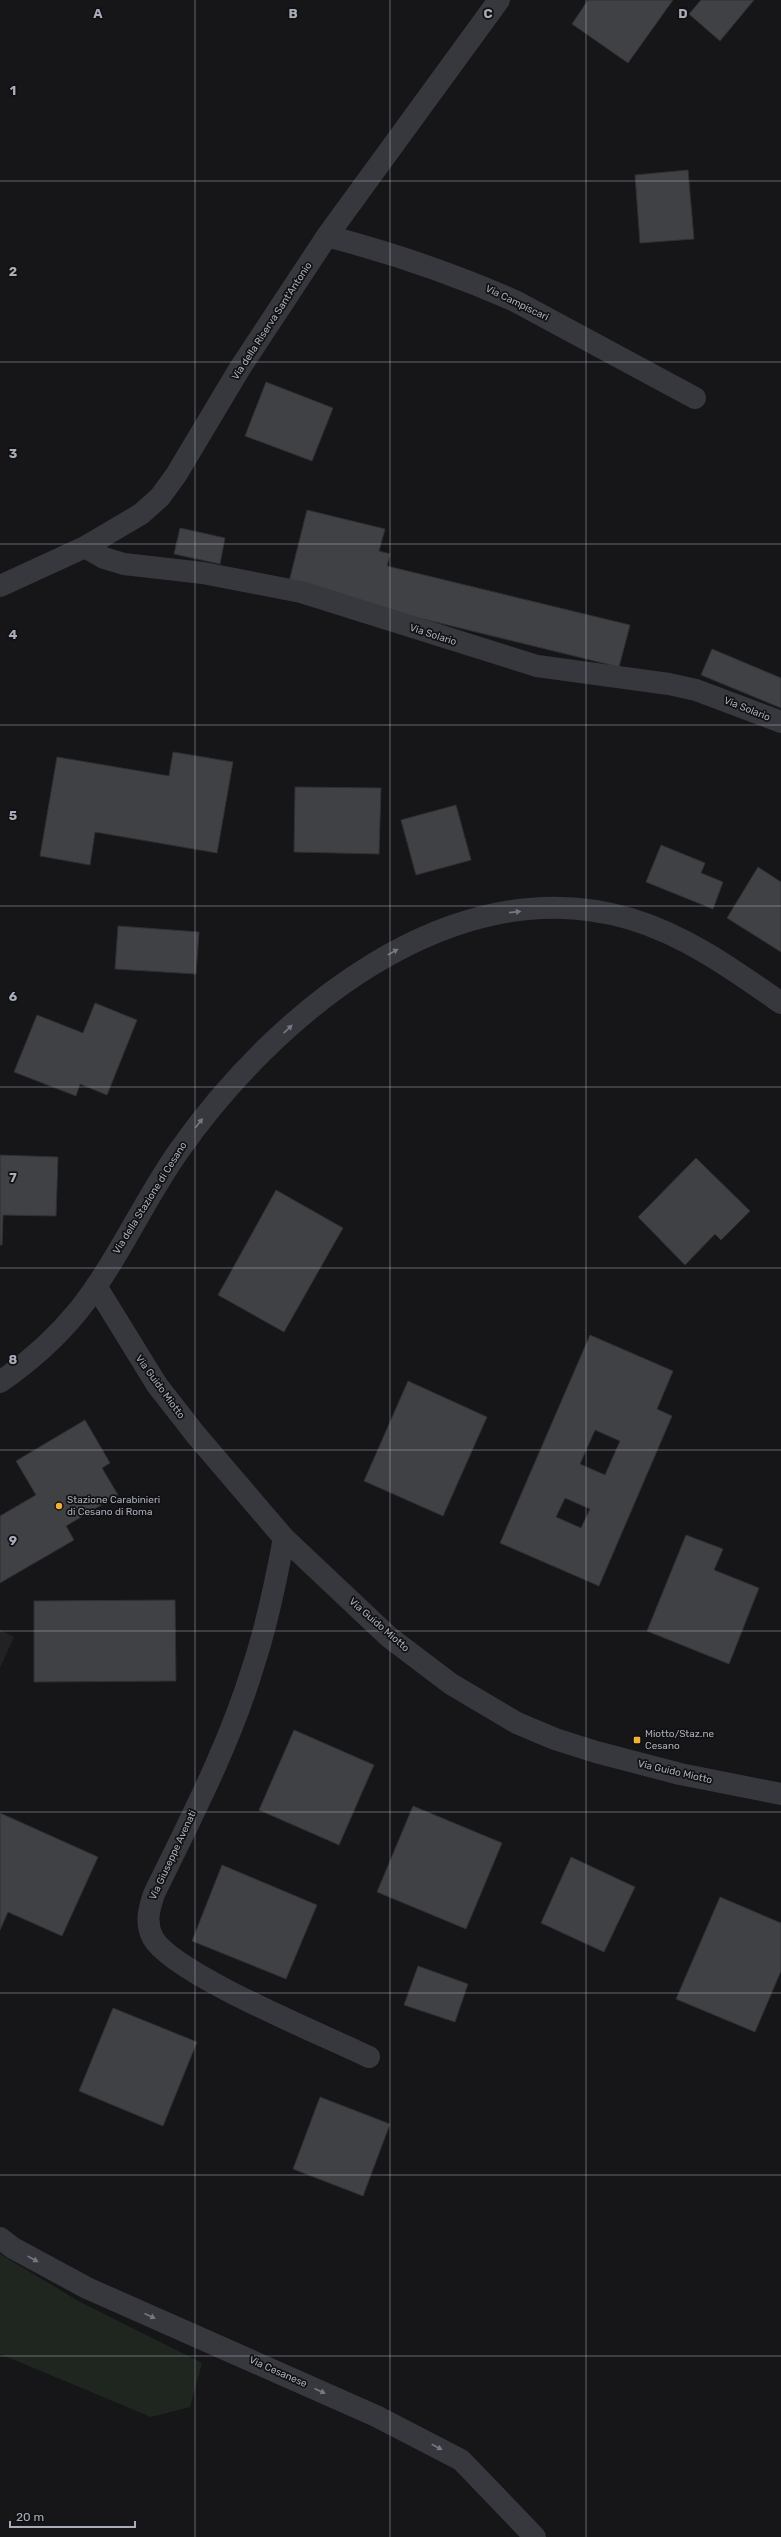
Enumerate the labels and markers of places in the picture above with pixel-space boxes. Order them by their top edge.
place label: Stazione Carabinieri di Cesano di Roma [67,1494,160,1518]
marker: Stazione Carabinieri di Cesano di Roma [54,1501,64,1511]
place label: Miotto/Staz.ne Cesano [645,1728,714,1752]
marker: Miotto/Staz.ne Cesano [632,1735,642,1745]

